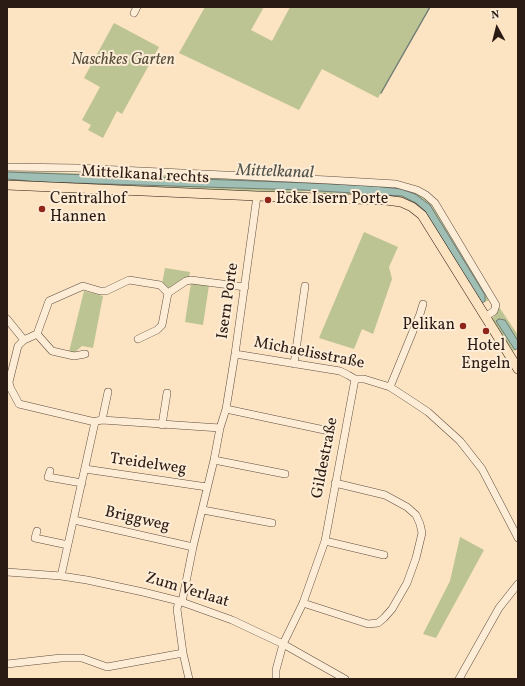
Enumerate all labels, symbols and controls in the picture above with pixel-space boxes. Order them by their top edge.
north arrow [477,8,517,48]
text: N [491,8,500,24]
park label: Naschkes Garten [71,51,175,71]
water label: Mittelkanal [236,161,314,185]
street label: Mittelkanal rechts [80,163,210,189]
place label: Centralhof Hannen [50,190,126,228]
place label: Ecke Isern Porte [276,190,388,210]
marker: Ecke Isern Porte [263,195,273,205]
marker: Centralhof Hannen [37,204,47,214]
street label: Isern Porte [214,262,244,340]
place label: Pelikan [403,316,455,336]
marker: Pelikan [458,321,468,331]
marker: Hotel Engeln [481,326,491,336]
street label: Michaelisstraße [252,334,366,374]
place label: Hotel Engeln [461,337,511,375]
street label: Gildestraße [309,416,343,500]
street label: Treidelweg [108,450,188,480]
street label: Briggweg [103,503,171,537]
street label: Zum Verlaat [143,569,231,613]

